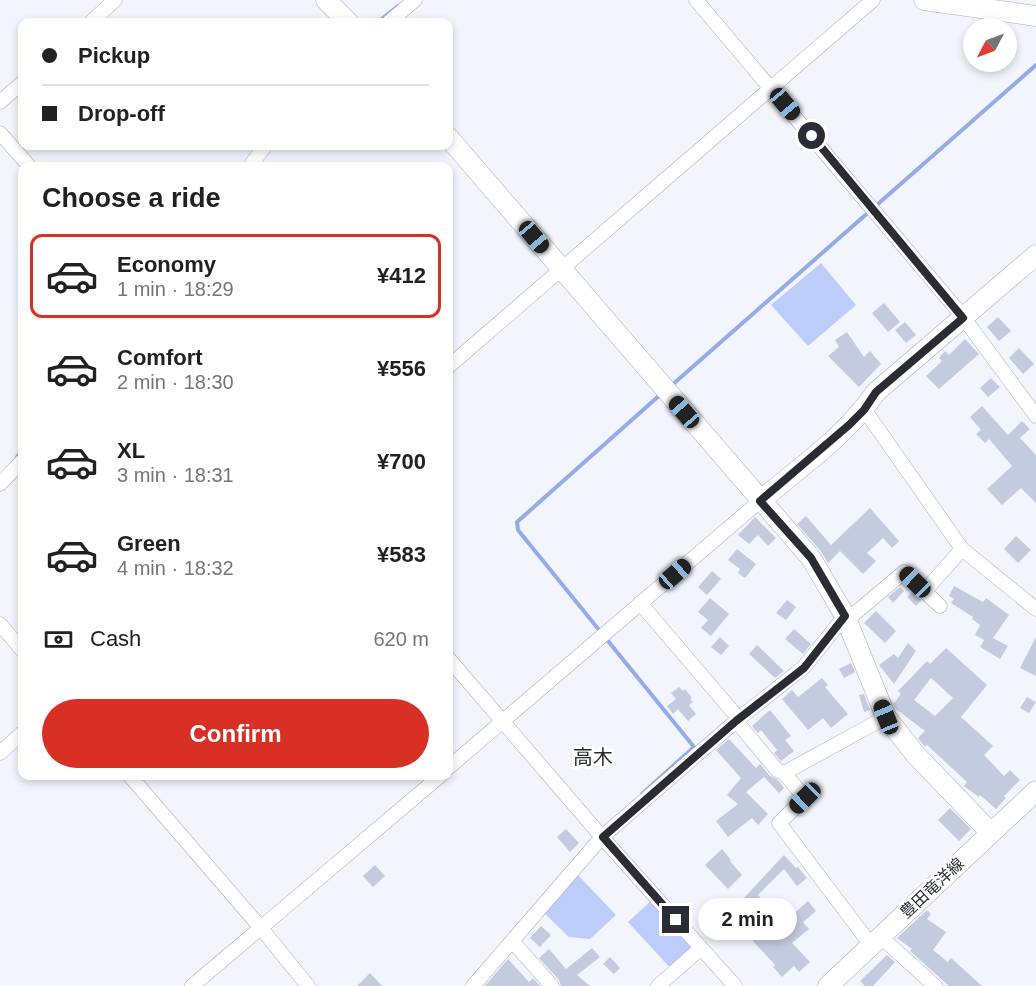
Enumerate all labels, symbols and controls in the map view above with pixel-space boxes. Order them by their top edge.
north arrow [963,18,1017,72]
map controls [963,18,1017,72]
text: Pickup [78,43,150,68]
car [767,84,803,124]
text: Drop-off [78,101,165,126]
route start [798,122,825,149]
text: Choose a ride [42,183,221,213]
car [516,217,552,257]
icon: car [45,249,99,303]
text: Economy [117,252,216,277]
text: ¥412 [377,263,426,288]
text: 1 min · 18:29 [117,278,234,300]
icon: car [45,342,99,396]
text: Comfort [117,345,203,370]
text: ¥556 [377,356,426,381]
text: 2 min · 18:30 [117,371,234,393]
car [665,393,703,431]
icon: car [45,435,99,489]
text: XL [117,438,145,463]
text: ¥700 [377,449,426,474]
text: 3 min · 18:31 [117,464,234,486]
icon: car [45,528,99,582]
text: Green [117,531,181,556]
text: ¥583 [377,542,426,567]
car [656,555,694,593]
text: 4 min · 18:32 [117,557,234,579]
car [896,563,934,601]
icon: cash [42,623,75,656]
text: Cash [90,626,141,651]
text: 620 m [373,628,429,650]
car [871,697,901,737]
button: Confirm [42,699,429,768]
district label: 高木 [573,746,613,768]
car [786,779,824,817]
street label: 豊田竜洋線 [897,854,967,922]
callout: 2 min [697,899,796,941]
route end [662,906,689,933]
text: 2 min [721,908,774,930]

